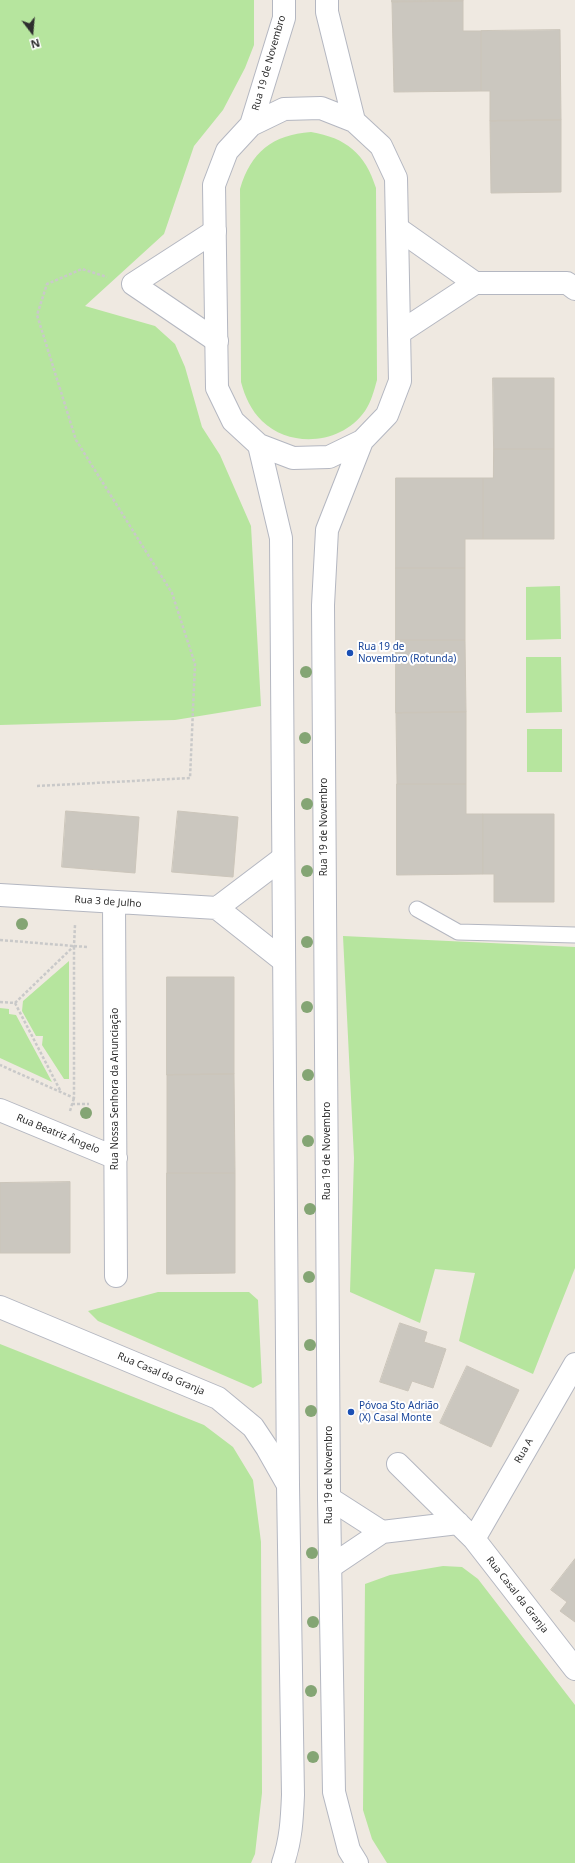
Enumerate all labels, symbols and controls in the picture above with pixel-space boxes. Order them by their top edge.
north arrow [12,12,52,52]
street label: Rua 19 de Novembro [250,14,288,112]
text: N [29,36,42,52]
place label: Rua 19 de Novembro (Rotunda) [358,641,456,664]
marker: Rua 19 de Novembro (Rotunda) [345,648,355,658]
street label: Rua 19 de Novembro [318,778,330,876]
street label: Rua 3 de Julho [74,894,142,910]
street label: Rua Nossa Senhora da Anunciação [109,1008,121,1170]
street label: Rua 19 de Novembro [321,1102,333,1200]
street label: Rua Beatriz Ângelo [15,1112,101,1156]
street label: Rua Casal da Granja [116,1350,206,1398]
place label: Póvoa Sto Adrião (X) Casal Monte [359,1400,439,1424]
marker: Póvoa Sto Adrião (X) Casal Monte [346,1407,356,1417]
street label: Rua 19 de Novembro [323,1426,335,1524]
street label: Rua A [512,1436,536,1466]
street label: Rua Casal da Granja [483,1554,551,1636]

